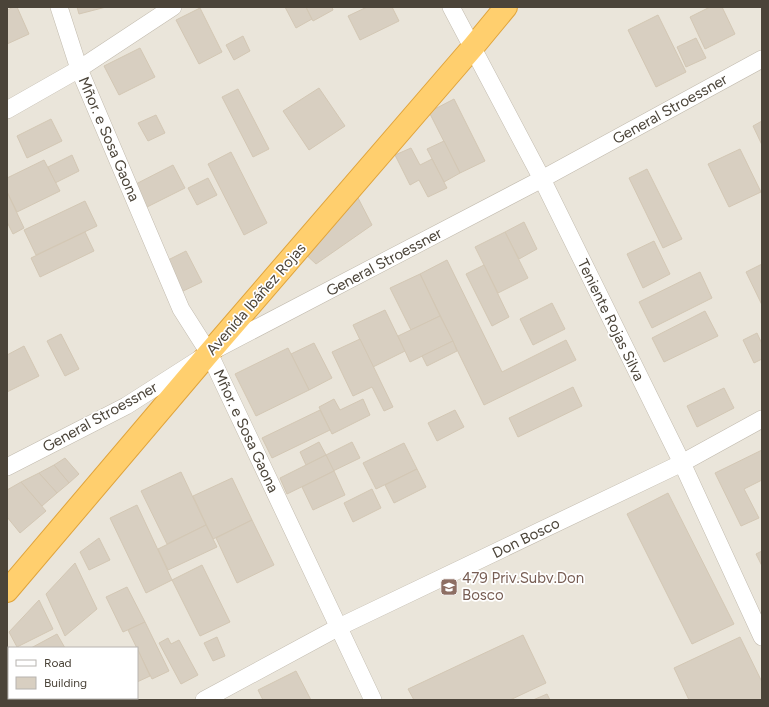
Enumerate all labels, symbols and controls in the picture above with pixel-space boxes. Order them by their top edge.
street label: General Stroessner [610,70,730,148]
street label: Mñor. e Sosa Gaona [75,74,143,204]
street label: General Stroessner [323,224,445,300]
street label: Avenida Ibáñez Rojas [202,239,310,359]
street label: Teniente Rojas Silva [574,256,648,384]
street label: Mñor. e Sosa Gaona [210,367,282,495]
street label: General Stroessner [40,378,160,456]
street label: Don Bosco [489,514,563,562]
place label: 479 Priv.Subv.Don Bosco [462,569,584,604]
school or university icon: 479 Priv.Subv.Don Bosco [439,577,459,597]
legend [8,647,138,699]
text: Road [44,656,72,670]
text: Building [44,676,87,690]

